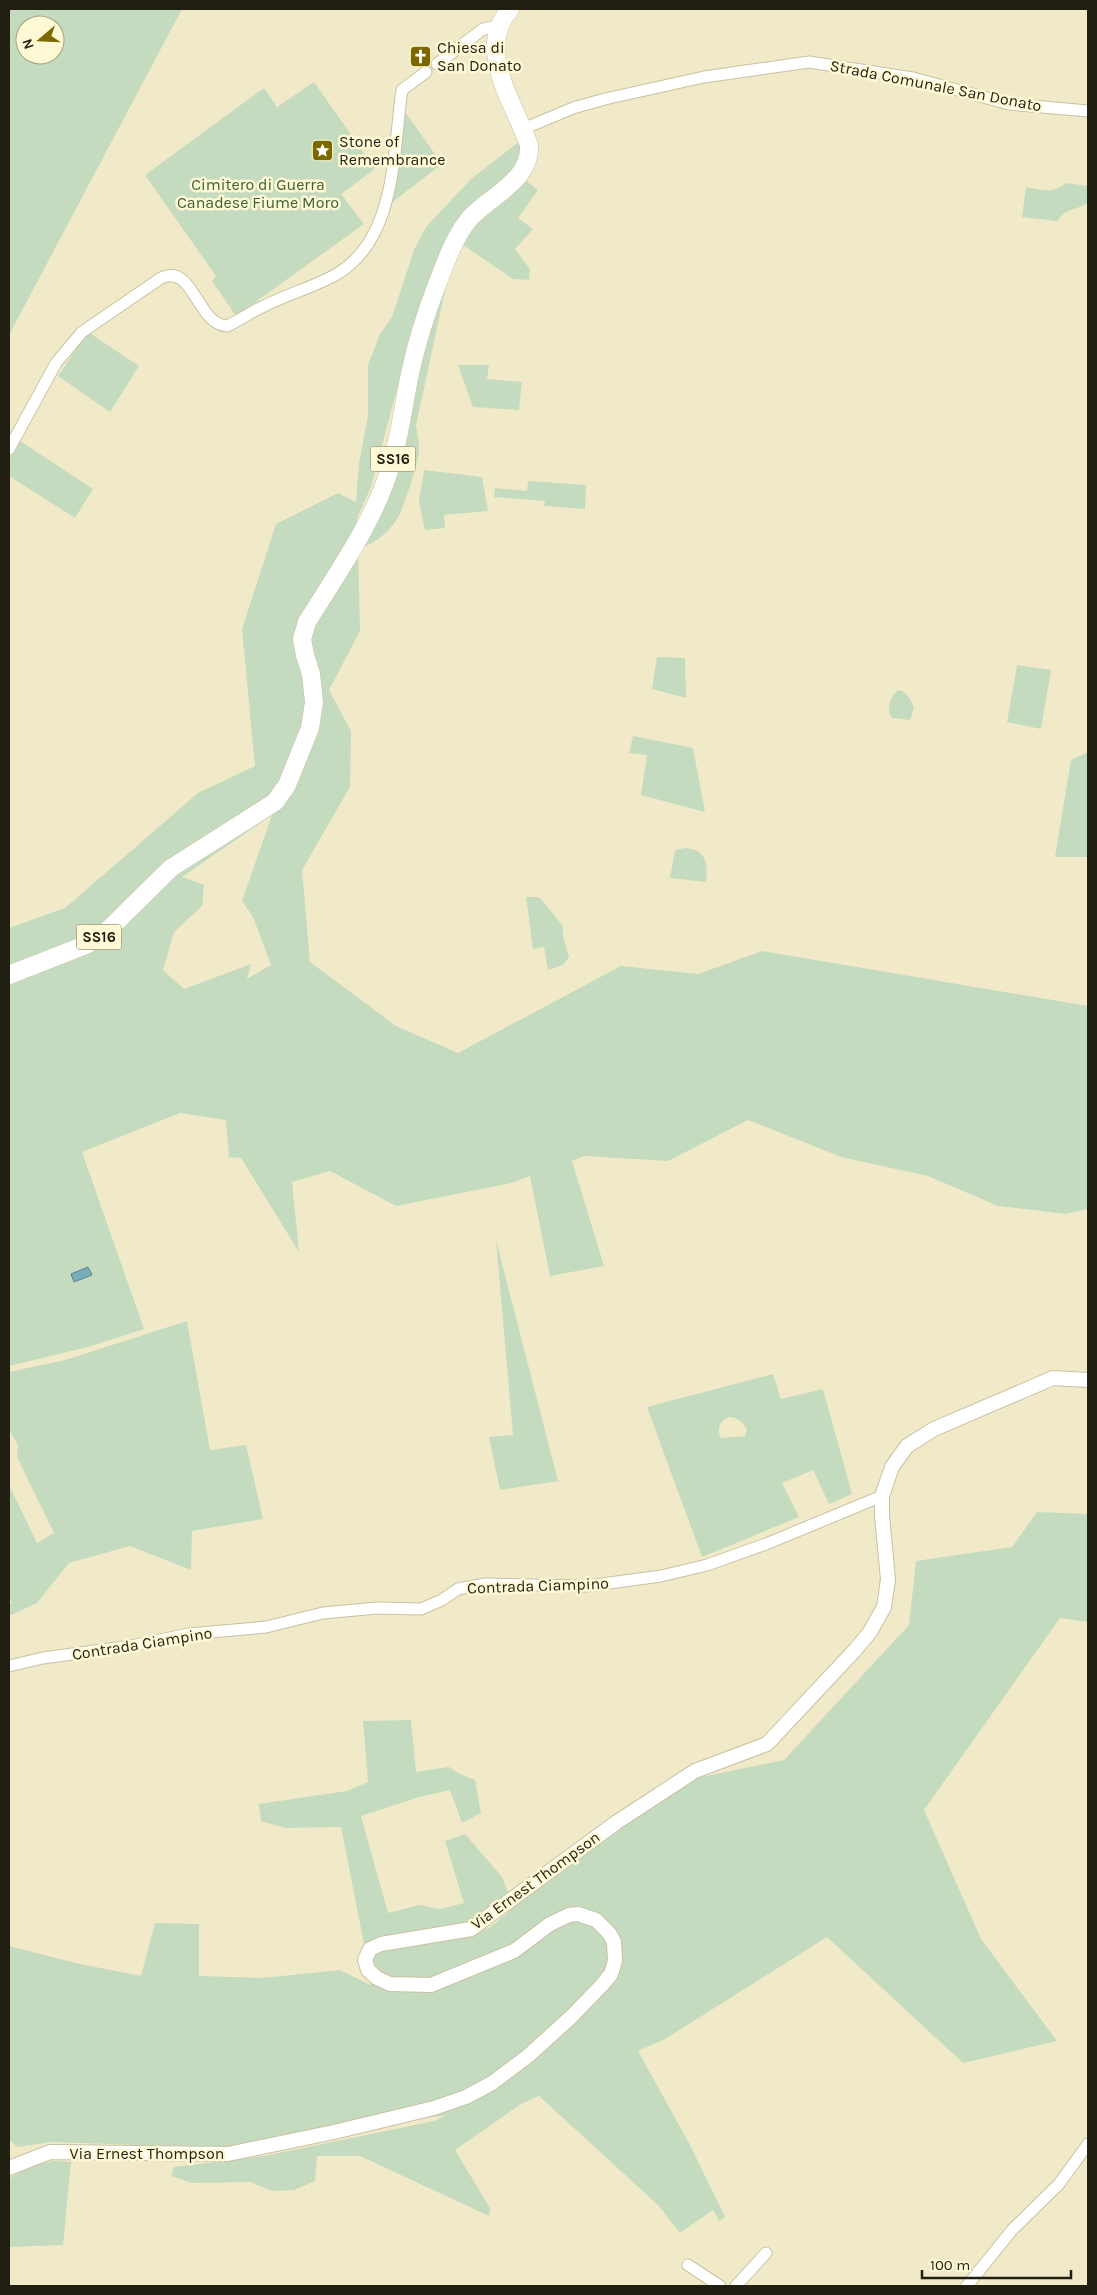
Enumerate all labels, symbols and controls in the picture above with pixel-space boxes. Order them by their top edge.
north arrow [15,15,65,65]
text: N [19,37,38,52]
place label: Chiesa di San Donato [437,38,521,75]
church icon: Chiesa di San Donato [409,44,433,68]
street label: Strada Comunale San Donato [829,56,1043,115]
place label: Stone of Remembrance [339,132,445,169]
place icon: Stone of Remembrance [311,138,335,162]
park label: Cimitero di Guerra Canadese Fiume Moro [177,175,339,212]
road number: SS16 [370,446,416,472]
road number: SS16 [76,924,122,950]
street label: Contrada Ciampino [467,1574,609,1597]
street label: Contrada Ciampino [71,1623,214,1664]
street label: Via Ernest Thompson [467,1827,603,1934]
street label: Via Ernest Thompson [70,2144,224,2163]
scale bar [922,2248,1071,2280]
text: 100 m [930,2256,970,2274]

